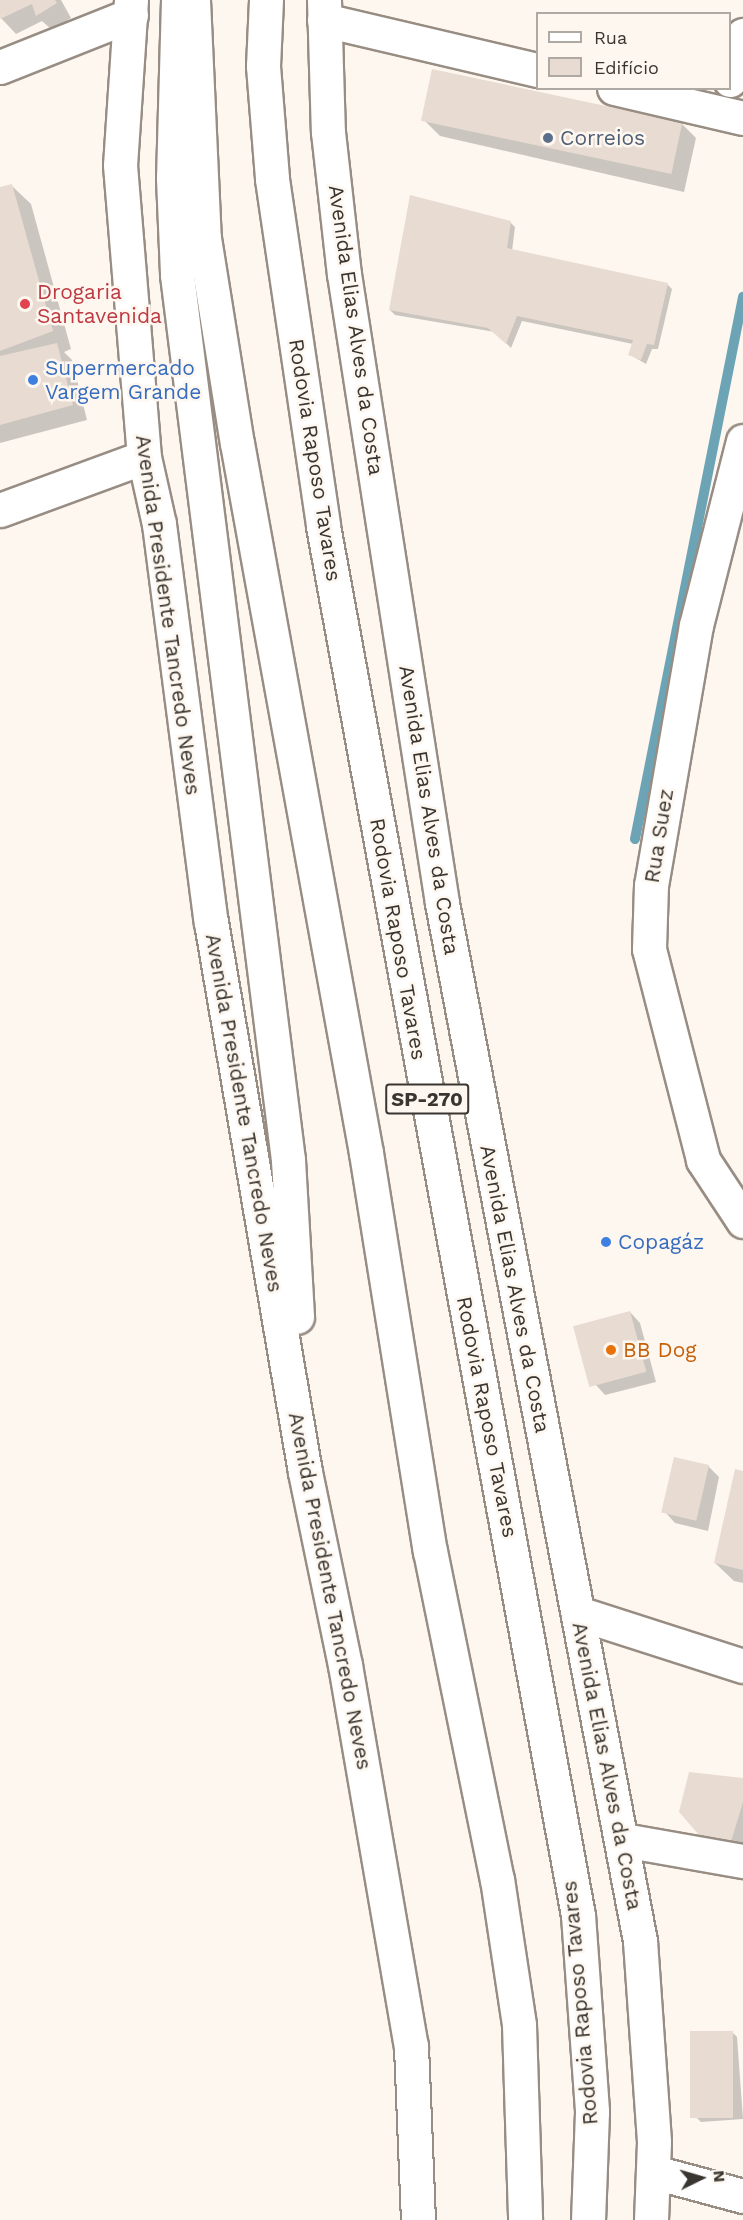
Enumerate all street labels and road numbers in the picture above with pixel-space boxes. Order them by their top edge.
street label: Avenida Elias Alves da Costa [323,182,389,478]
street label: Rodovia Raposo Tavares [283,337,347,583]
street label: Avenida Presidente Tancredo Neves [130,433,206,797]
street label: Avenida Elias Alves da Costa [394,663,464,957]
street label: Rua Suez [639,787,679,885]
street label: Rodovia Raposo Tavares [364,816,432,1062]
street label: Avenida Presidente Tancredo Neves [200,931,288,1295]
road number: SP-270 [385,1082,469,1116]
street label: Avenida Elias Alves da Costa [475,1142,555,1436]
street label: Rodovia Raposo Tavares [451,1294,523,1540]
street label: Avenida Presidente Tancredo Neves [283,1410,377,1772]
street label: Avenida Elias Alves da Costa [567,1619,647,1913]
street label: Rodovia Raposo Tavares [557,1879,603,2127]

